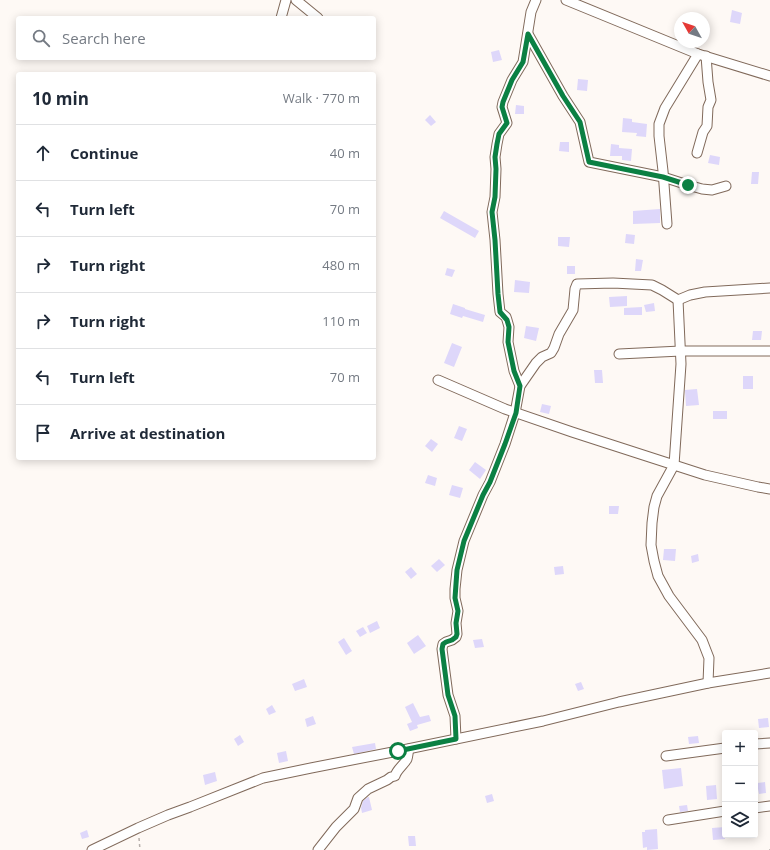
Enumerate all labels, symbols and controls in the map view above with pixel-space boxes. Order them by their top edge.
north arrow [674,12,710,48]
search box [16,16,376,60]
icon: search [30,27,52,49]
text: Search here [62,28,146,48]
text: 10 min [32,87,89,110]
text: Walk · 770 m [283,89,360,107]
icon: ahead [32,142,54,164]
text: Continue [70,143,138,163]
text: 40 m [330,144,360,162]
route end [679,176,697,194]
icon: left [32,198,54,220]
text: Turn left [70,199,135,219]
text: 70 m [330,200,360,218]
icon: right [32,254,54,276]
text: Turn right [70,255,145,275]
text: 480 m [322,256,360,274]
icon: right [32,310,54,332]
text: Turn right [70,311,145,331]
text: 110 m [322,312,360,330]
icon: left [32,366,54,388]
text: Turn left [70,367,135,387]
text: 70 m [330,368,360,386]
icon: arrive [32,422,54,444]
text: Arrive at destination [70,423,225,443]
map controls [722,730,758,838]
button: + [722,730,758,766]
route start [389,742,407,760]
button: − [722,766,758,802]
button: layers [722,802,758,838]

